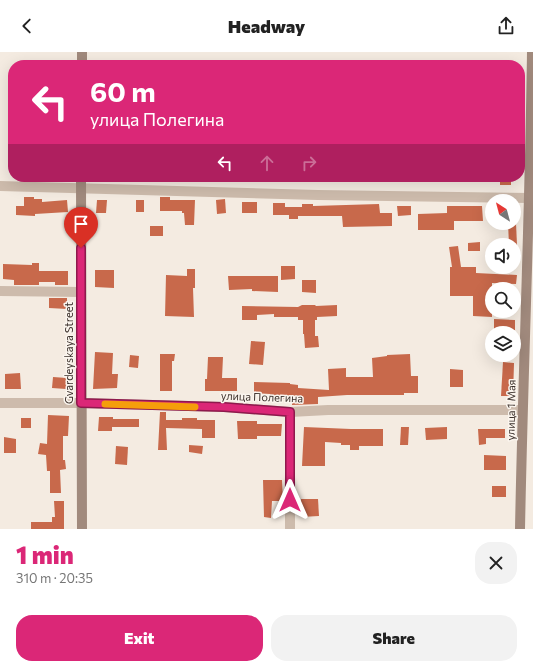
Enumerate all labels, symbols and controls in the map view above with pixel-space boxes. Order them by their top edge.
icon: back [16,15,38,37]
text: Headway [228,15,305,37]
icon: share [495,15,517,37]
text: 60 m [90,74,156,108]
icon: left [24,76,76,128]
text: улица Полегина [90,108,224,130]
icon: left [214,152,236,174]
icon: ahead [256,152,278,174]
icon: right [298,152,320,174]
north arrow [485,194,521,230]
map controls [485,194,521,362]
pin [64,207,98,248]
icon: arrive [70,213,92,235]
button: sound [485,238,521,274]
button: search [485,282,521,318]
street label: Gvardeyskaya Street [62,301,75,404]
button: layers [485,326,521,362]
street label: улица 1 Мая [503,379,518,441]
street label: улица Полегина [221,389,303,404]
position arrow [269,479,311,521]
text: 1 min [16,540,74,569]
button: close [475,542,517,584]
text: 310 m · 20:35 [16,570,93,586]
button: Exit [16,615,263,661]
button: Share [271,615,517,661]

